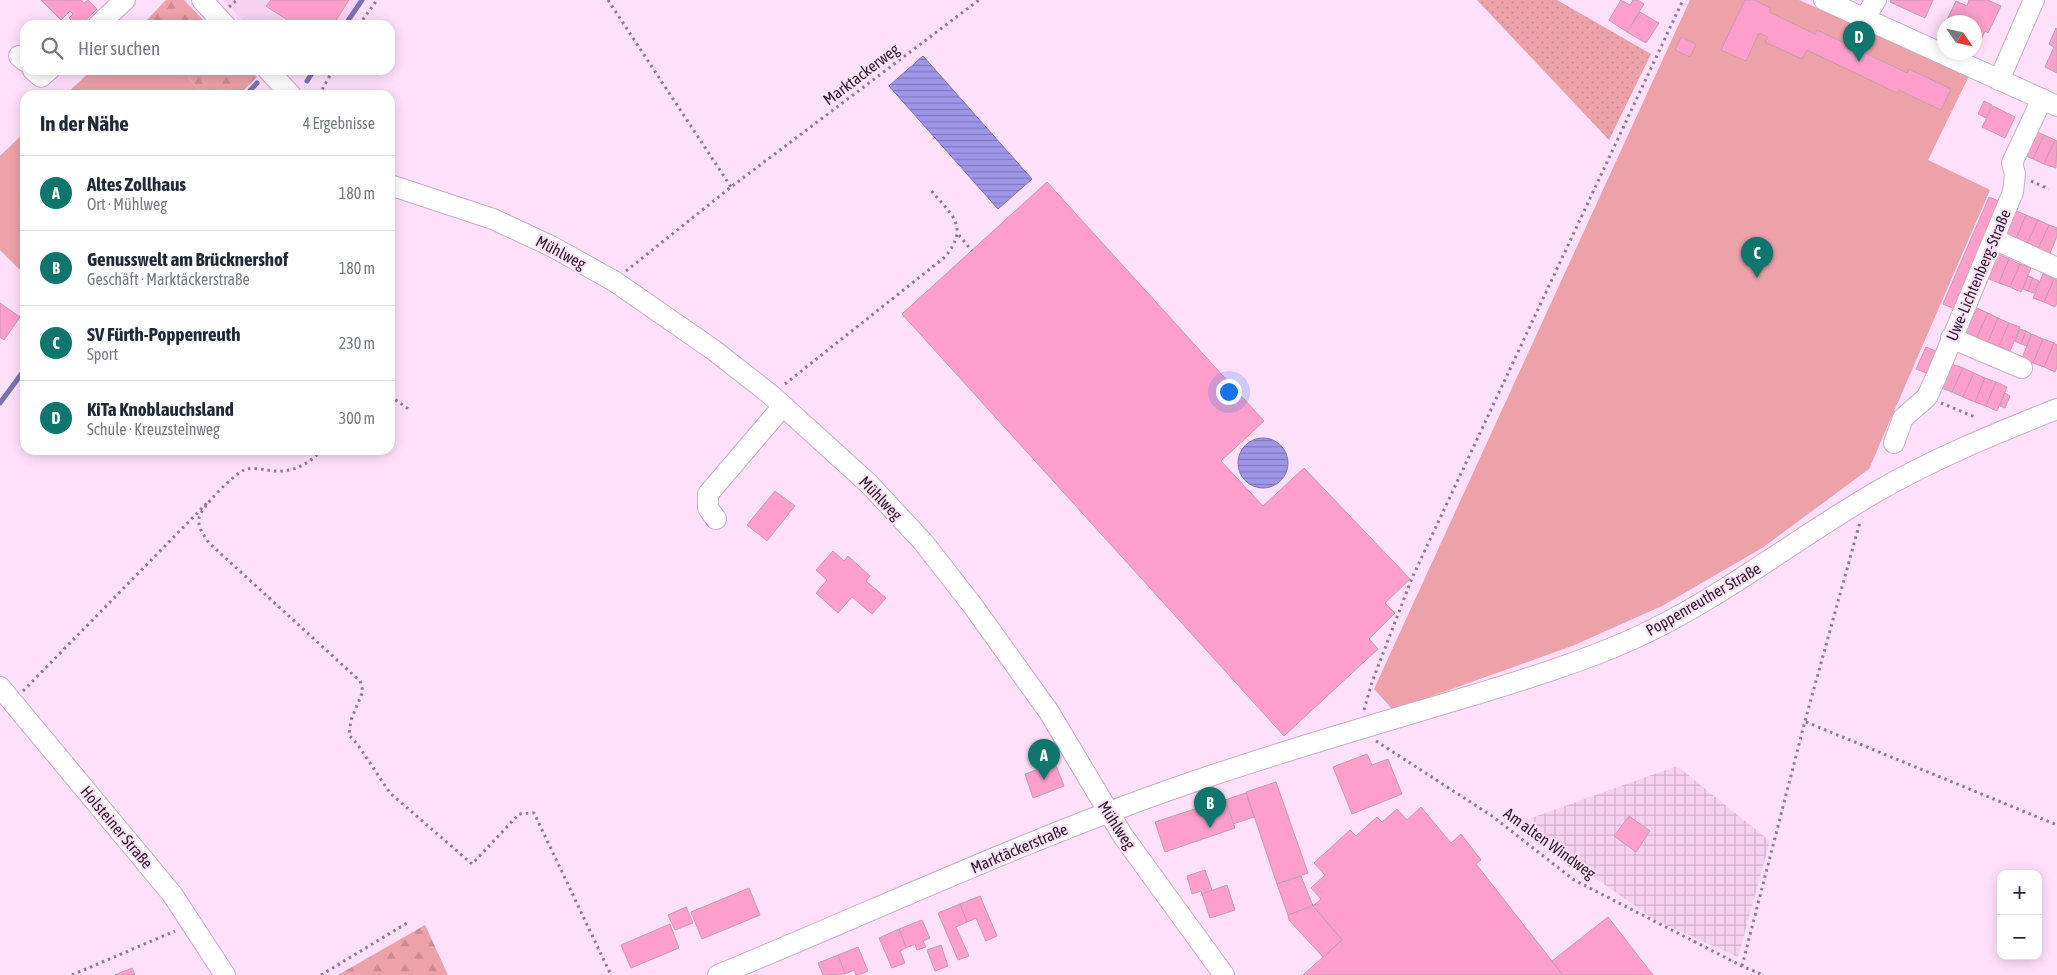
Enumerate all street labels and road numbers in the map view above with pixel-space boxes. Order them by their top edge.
street label: Marktackerweg [820,40,903,109]
street label: Uwe-Lichtenberg-Straße [1942,207,2015,344]
street label: Mühlweg [533,231,589,274]
street label: Mühlweg [855,472,906,524]
street label: Poppenreuther Straße [1642,559,1764,640]
street label: Holsteiner Straße [77,782,157,872]
street label: Mühlweg [1094,798,1139,853]
street label: Am alten Windweg [1500,804,1599,883]
street label: Marktäckerstraße [968,819,1070,877]

